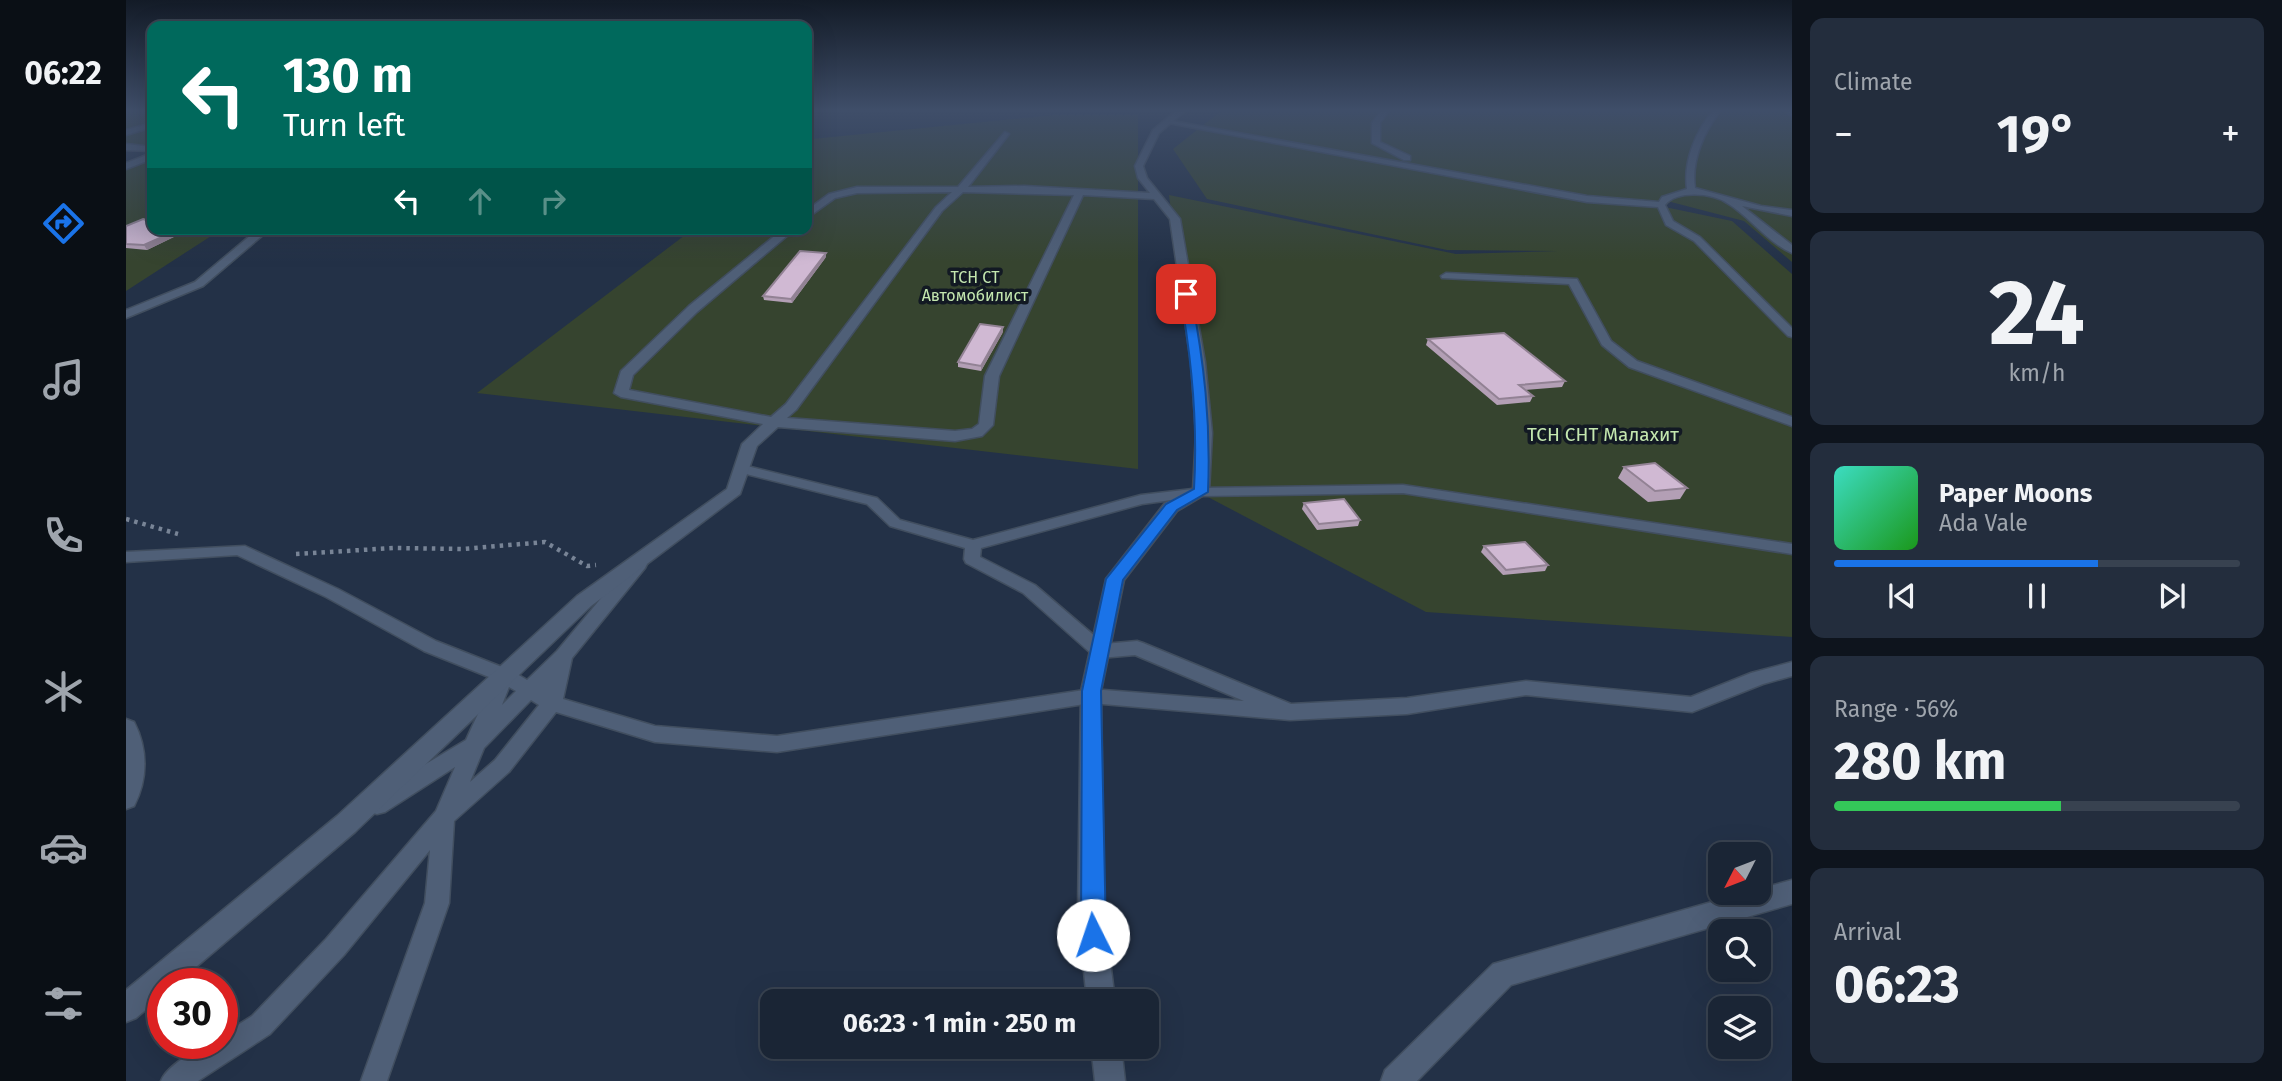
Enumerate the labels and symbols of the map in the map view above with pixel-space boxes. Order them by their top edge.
pin [1156,264,1216,324]
park label: ТСН СТ Автомобилист [922,268,1029,305]
park label: ТСН СНТ Малахит [1527,423,1679,446]
north arrow [1708,842,1771,905]
position arrow [1056,898,1130,972]
speed limit sign: 30 [147,968,238,1059]

